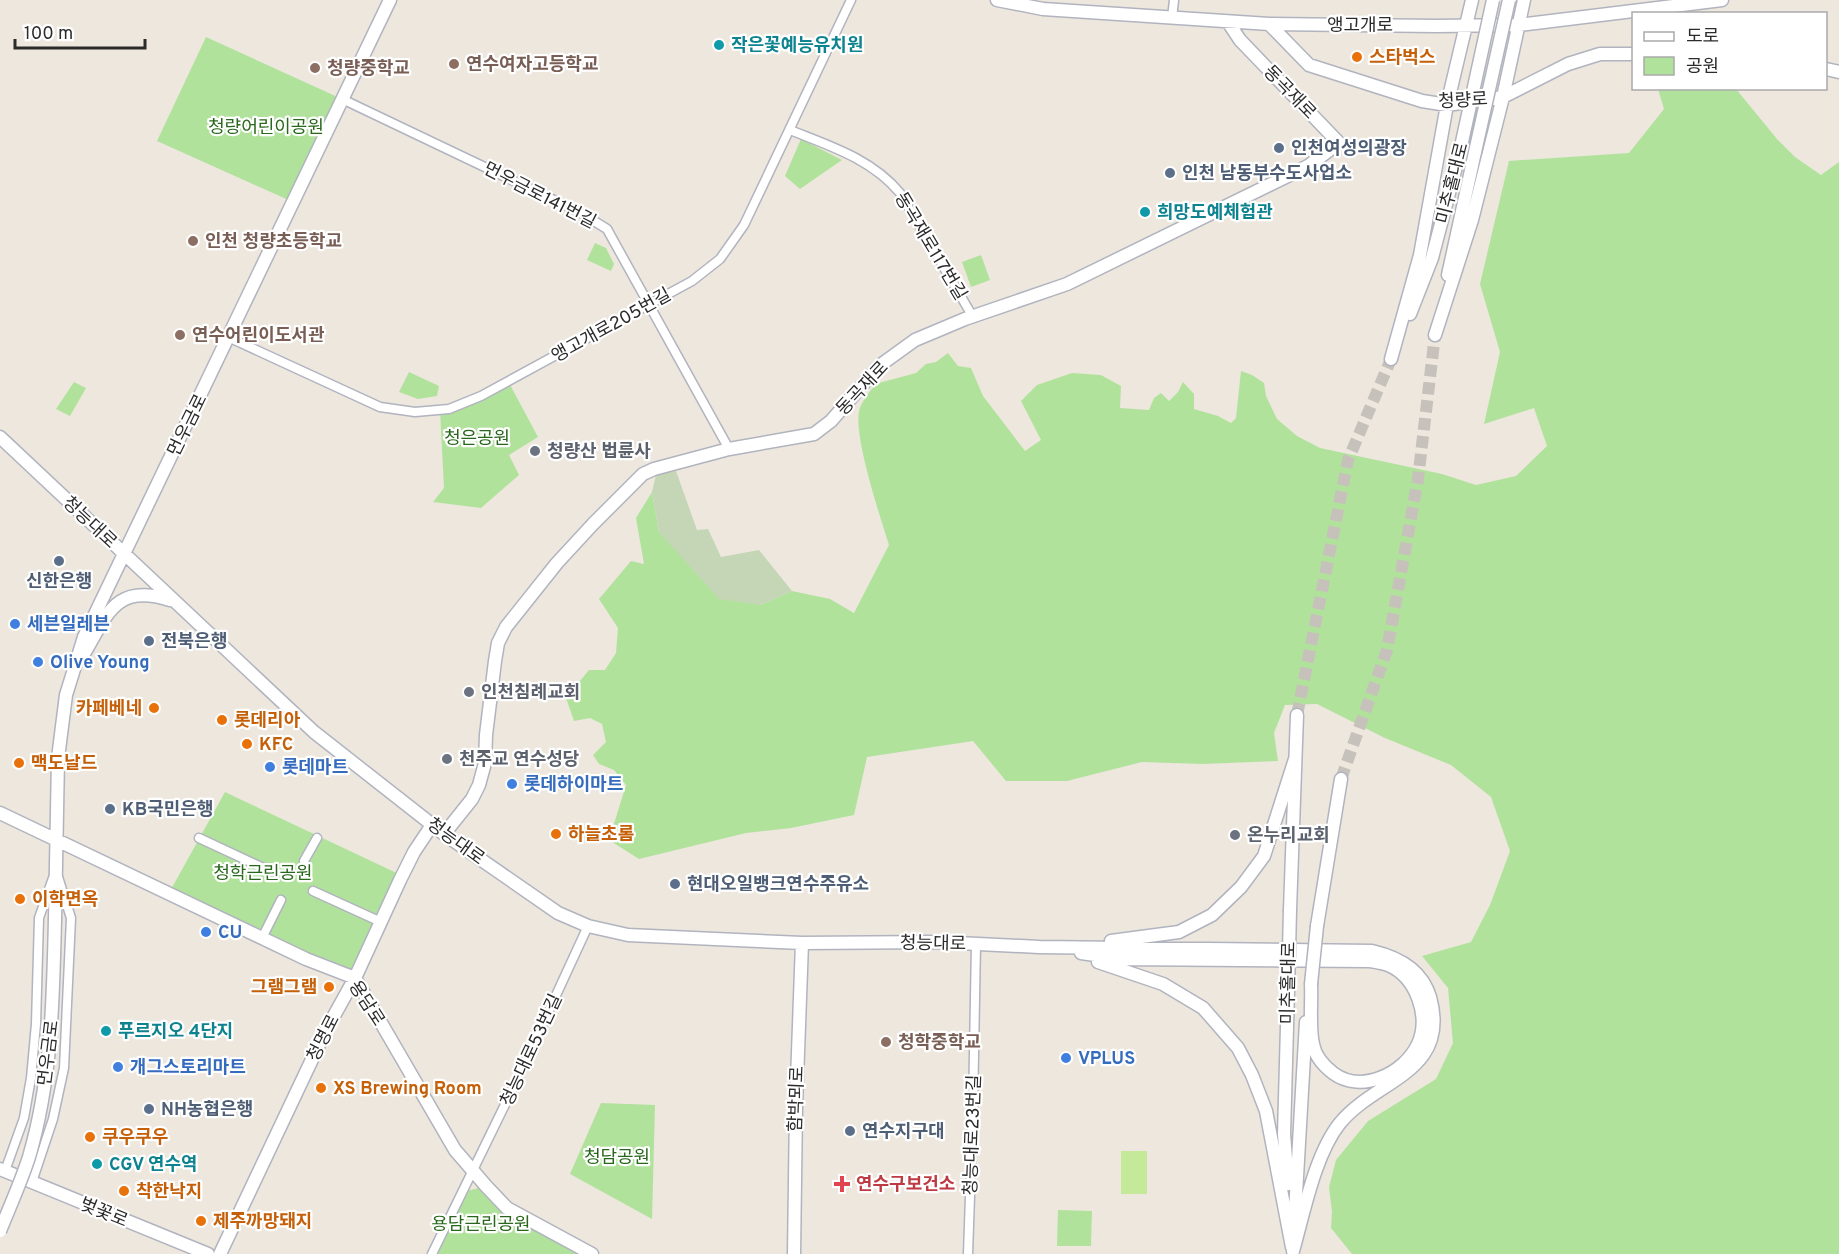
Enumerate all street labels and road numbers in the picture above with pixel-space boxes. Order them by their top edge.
street label: 앵고개로 [1327,15,1393,38]
street label: 동곡재로 [1258,61,1320,125]
street label: 청량로 [1438,89,1488,114]
street label: 미추홀대로 [1432,140,1475,226]
street label: 먼우금로141번길 [479,158,600,235]
street label: 동곡재로117번길 [888,189,971,305]
street label: 앵고개로205번길 [548,284,676,369]
street label: 동곡재로 [832,357,894,421]
street label: 먼우금로 [163,391,213,460]
street label: 청능대로 [57,492,121,554]
street label: 청능대로 [422,813,489,871]
street label: 청능대로 [900,932,966,957]
street label: 미추홀대로 [1277,941,1302,1025]
street label: 용담로 [343,977,389,1031]
street label: 청능대로53번길 [496,991,568,1110]
street label: 청명로 [303,1011,346,1066]
street label: 먼우금로 [34,1019,65,1087]
street label: 함박뫼로 [785,1066,810,1133]
street label: 청능대로23번길 [960,1074,987,1196]
street label: 벚꽃로 [76,1193,131,1233]

